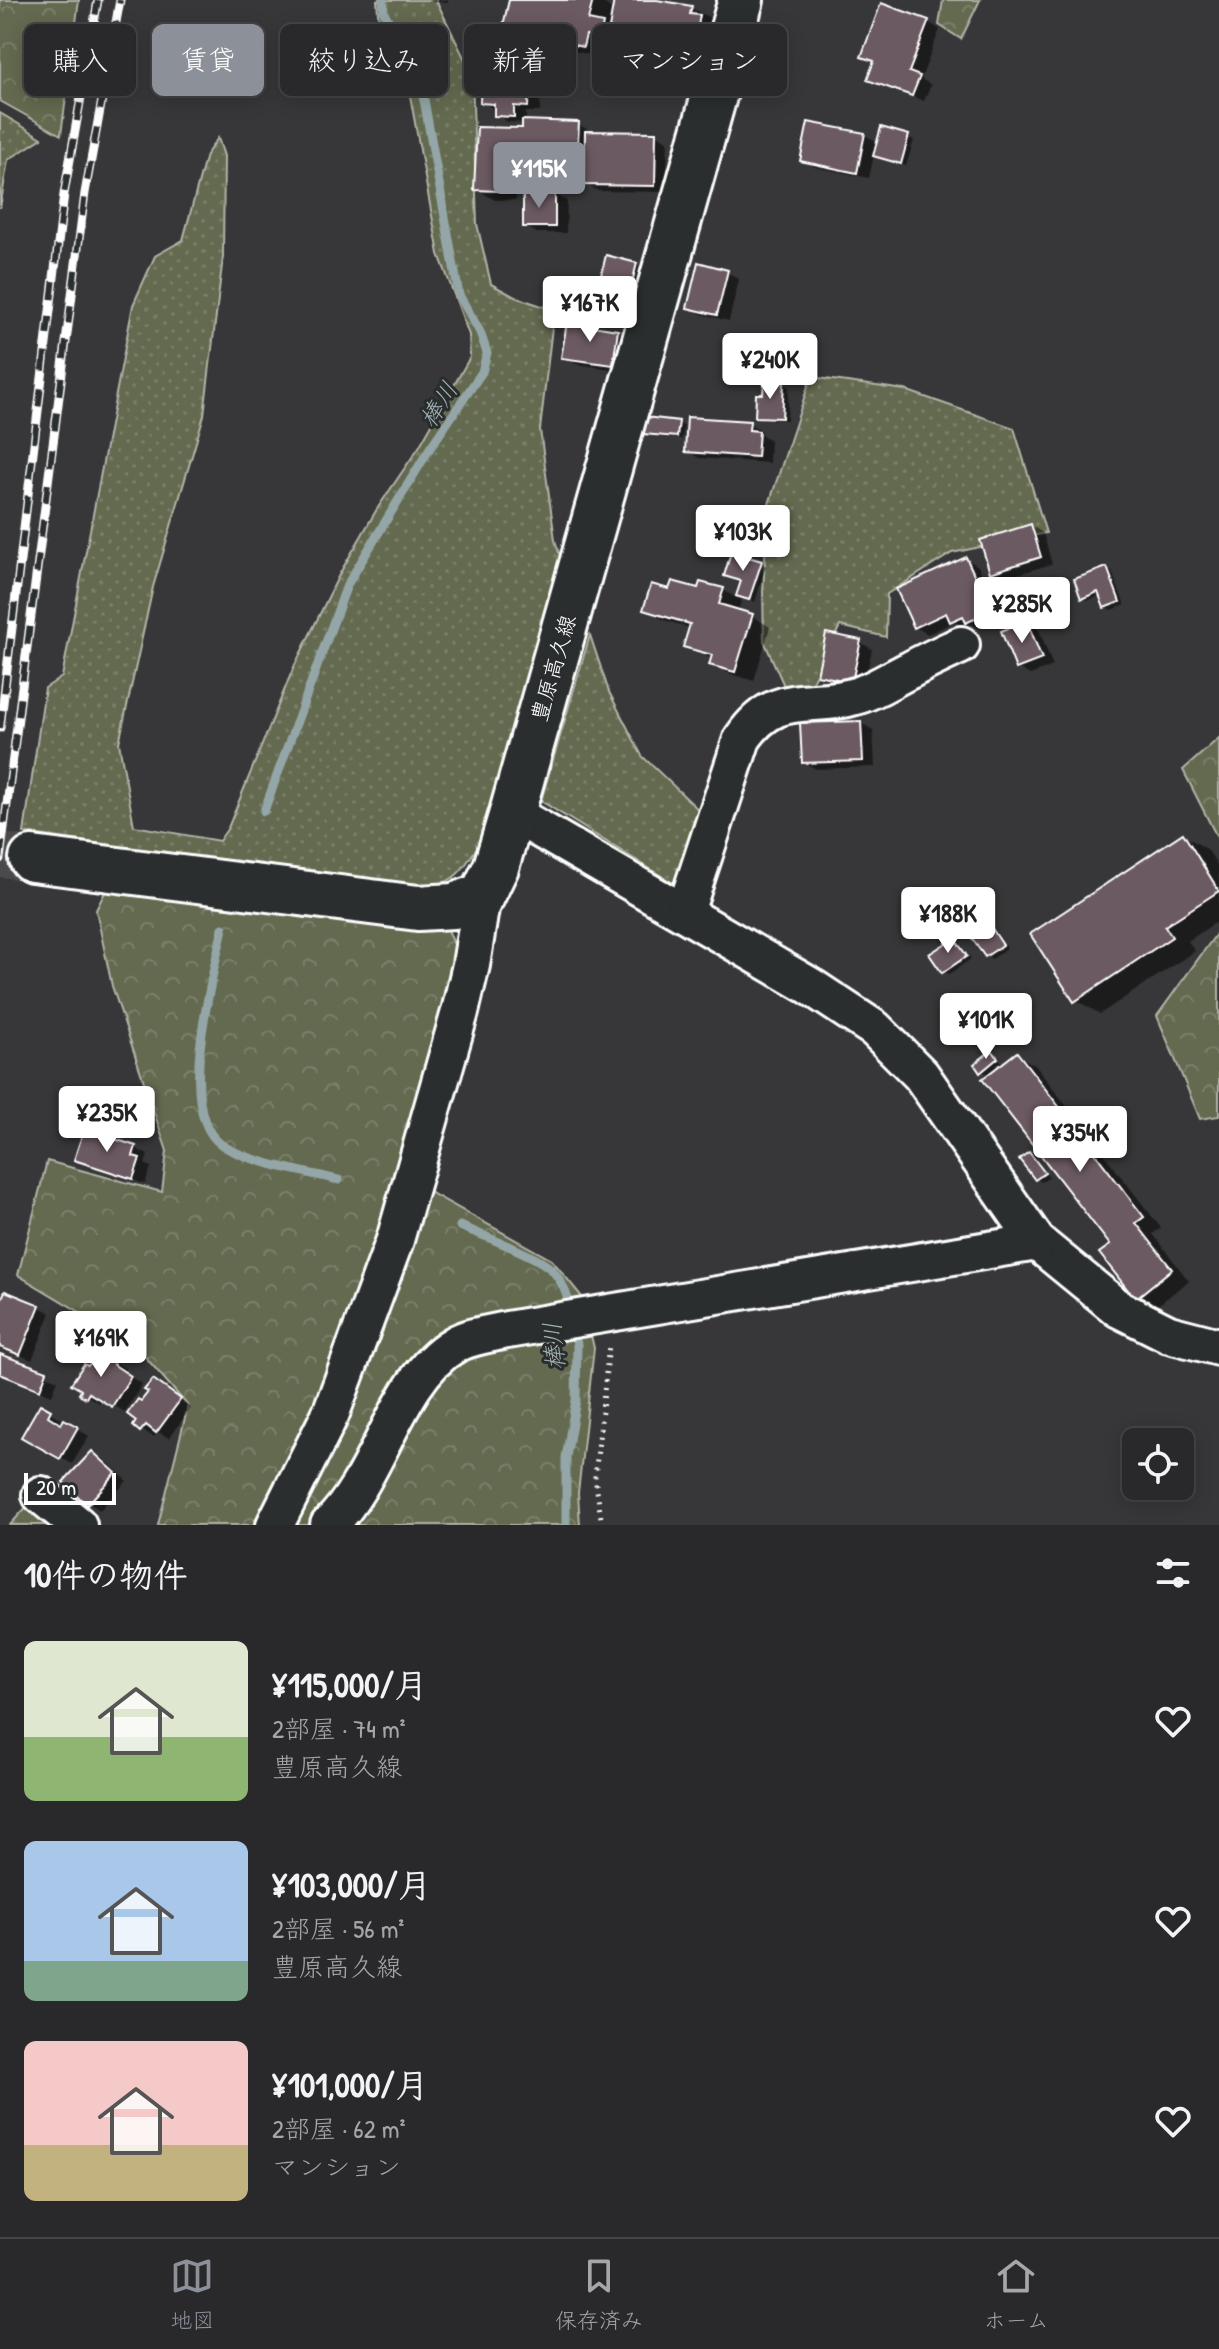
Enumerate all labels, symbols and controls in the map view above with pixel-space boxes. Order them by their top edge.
chip: 購入 [24,24,136,96]
chip: 賃貸 [152,24,264,96]
chip: 絞り込み [280,24,448,96]
chip: 新着 [464,24,576,96]
chip: マンション [592,24,787,96]
pin: ¥115K [483,142,595,210]
text: ¥115K [511,150,567,185]
pin: ¥167K [534,276,646,344]
text: ¥167K [561,284,619,319]
pin: ¥240K [714,333,826,401]
text: ¥240K [740,341,800,376]
water label: 棒川 [412,375,464,433]
pin: ¥103K [687,505,799,573]
text: ¥103K [714,513,772,548]
pin: ¥285K [966,577,1078,645]
text: ¥285K [992,585,1052,620]
street label: 豊原高久線 [523,611,583,725]
pin: ¥188K [892,887,1004,955]
text: ¥188K [919,895,977,930]
pin: ¥101K [930,993,1042,1061]
text: ¥101K [958,1001,1014,1036]
pin: ¥235K [51,1086,163,1154]
text: ¥235K [77,1094,137,1129]
pin: ¥354K [1024,1106,1136,1174]
text: ¥354K [1051,1114,1109,1149]
pin: ¥169K [45,1311,157,1379]
text: ¥169K [73,1319,129,1354]
water label: 棒川 [535,1321,571,1371]
map controls [1122,1428,1194,1500]
button: locate [1122,1428,1194,1500]
scale bar [24,1469,116,1505]
text: 20 m [36,1472,76,1502]
icon: filters [1151,1551,1195,1595]
text: 10件の物件 [24,1552,188,1598]
text: ¥115,000/月 [272,1662,428,1708]
icon: home [88,1673,184,1769]
icon: heart [1151,1699,1195,1743]
text: 2部屋 · 74 m² [272,1711,406,1746]
text: 豊原高久線 [272,1749,402,1784]
text: ¥103,000/月 [272,1862,432,1908]
icon: home [88,1873,184,1969]
icon: heart [1151,1899,1195,1943]
text: 2部屋 · 56 m² [272,1911,404,1946]
text: 豊原高久線 [272,1949,402,1984]
text: ¥101,000/月 [272,2062,429,2108]
icon: home [88,2073,184,2169]
icon: heart [1151,2099,1195,2143]
text: 2部屋 · 62 m² [272,2111,406,2146]
text: マンション [272,2149,401,2184]
tab: 地図 [170,2254,214,2335]
tab: 保存済み [555,2254,643,2335]
tab: ホーム [984,2254,1049,2335]

